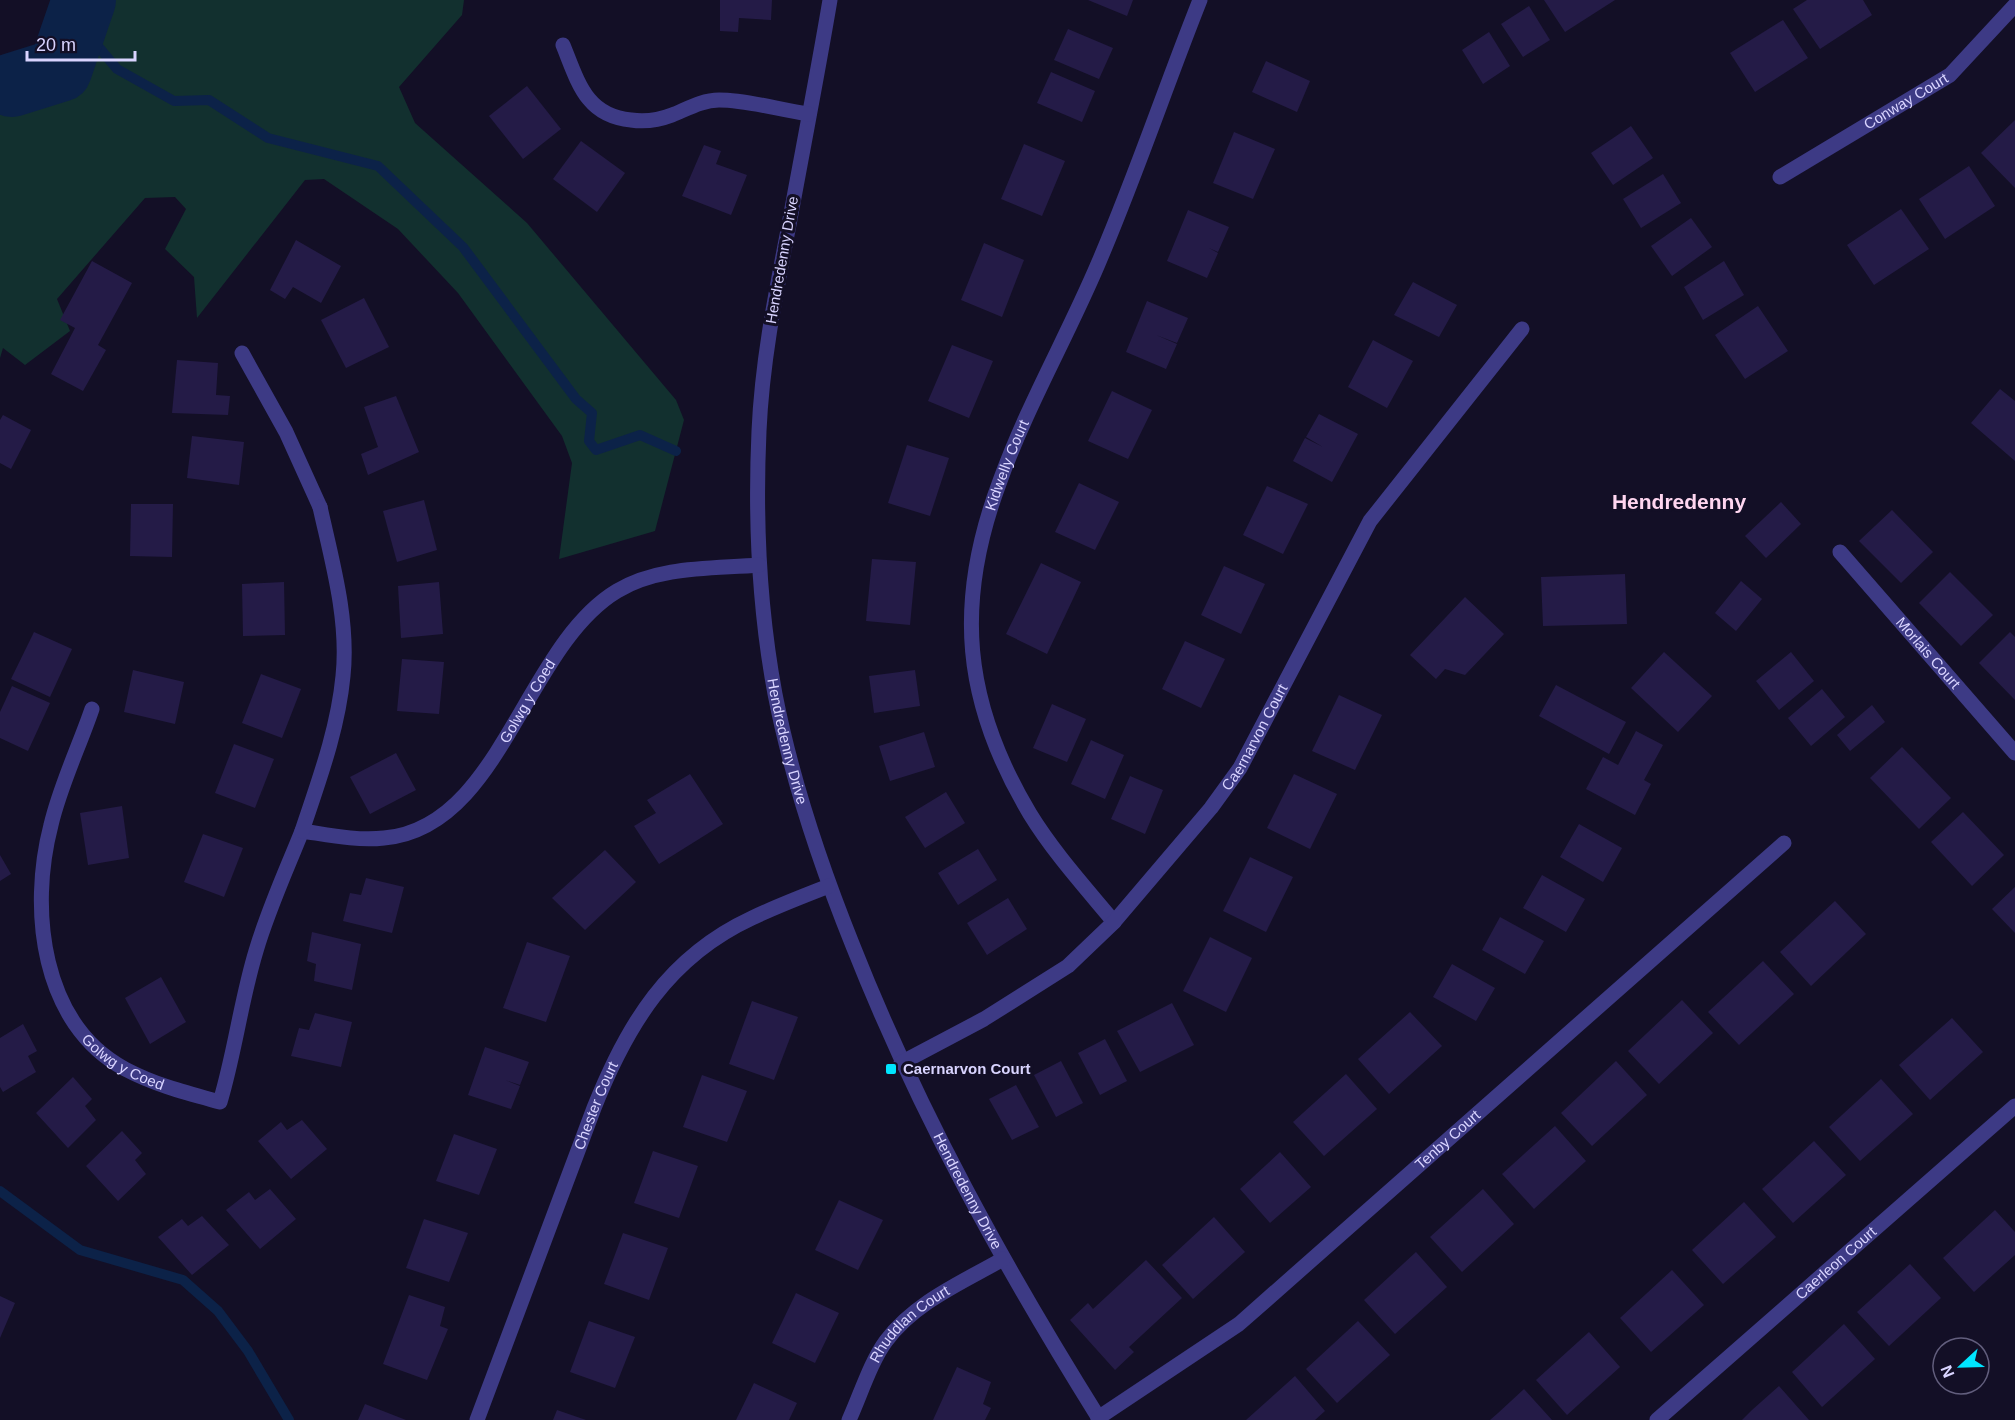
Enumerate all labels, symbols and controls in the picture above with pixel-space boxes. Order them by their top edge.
scale bar [27,24,135,62]
text: 20 m [36,35,76,55]
street label: Conway Court [1861,69,1952,133]
street label: Hendredenny Drive [762,195,801,325]
street label: Kidwelly Court [981,416,1032,513]
district label: Hendredenny [1612,490,1746,513]
street label: Morlais Court [1893,613,1965,693]
street label: Golwg y Coed [496,656,559,746]
street label: Hendredenny Drive [764,677,811,806]
street label: Caernarvon Court [1218,680,1291,793]
street label: Golwg y Coed [79,1030,167,1093]
street label: Chester Court [570,1058,621,1152]
place label: Caernarvon Court [903,1060,1031,1077]
marker: Caernarvon Court [884,1062,898,1076]
street label: Tenby Court [1412,1106,1484,1172]
street label: Hendredenny Drive [930,1130,1006,1252]
street label: Caerleon Court [1792,1222,1880,1303]
street label: Rhuddlan Court [866,1281,953,1365]
north arrow [1931,1336,1991,1396]
text: N [1938,1363,1958,1380]

